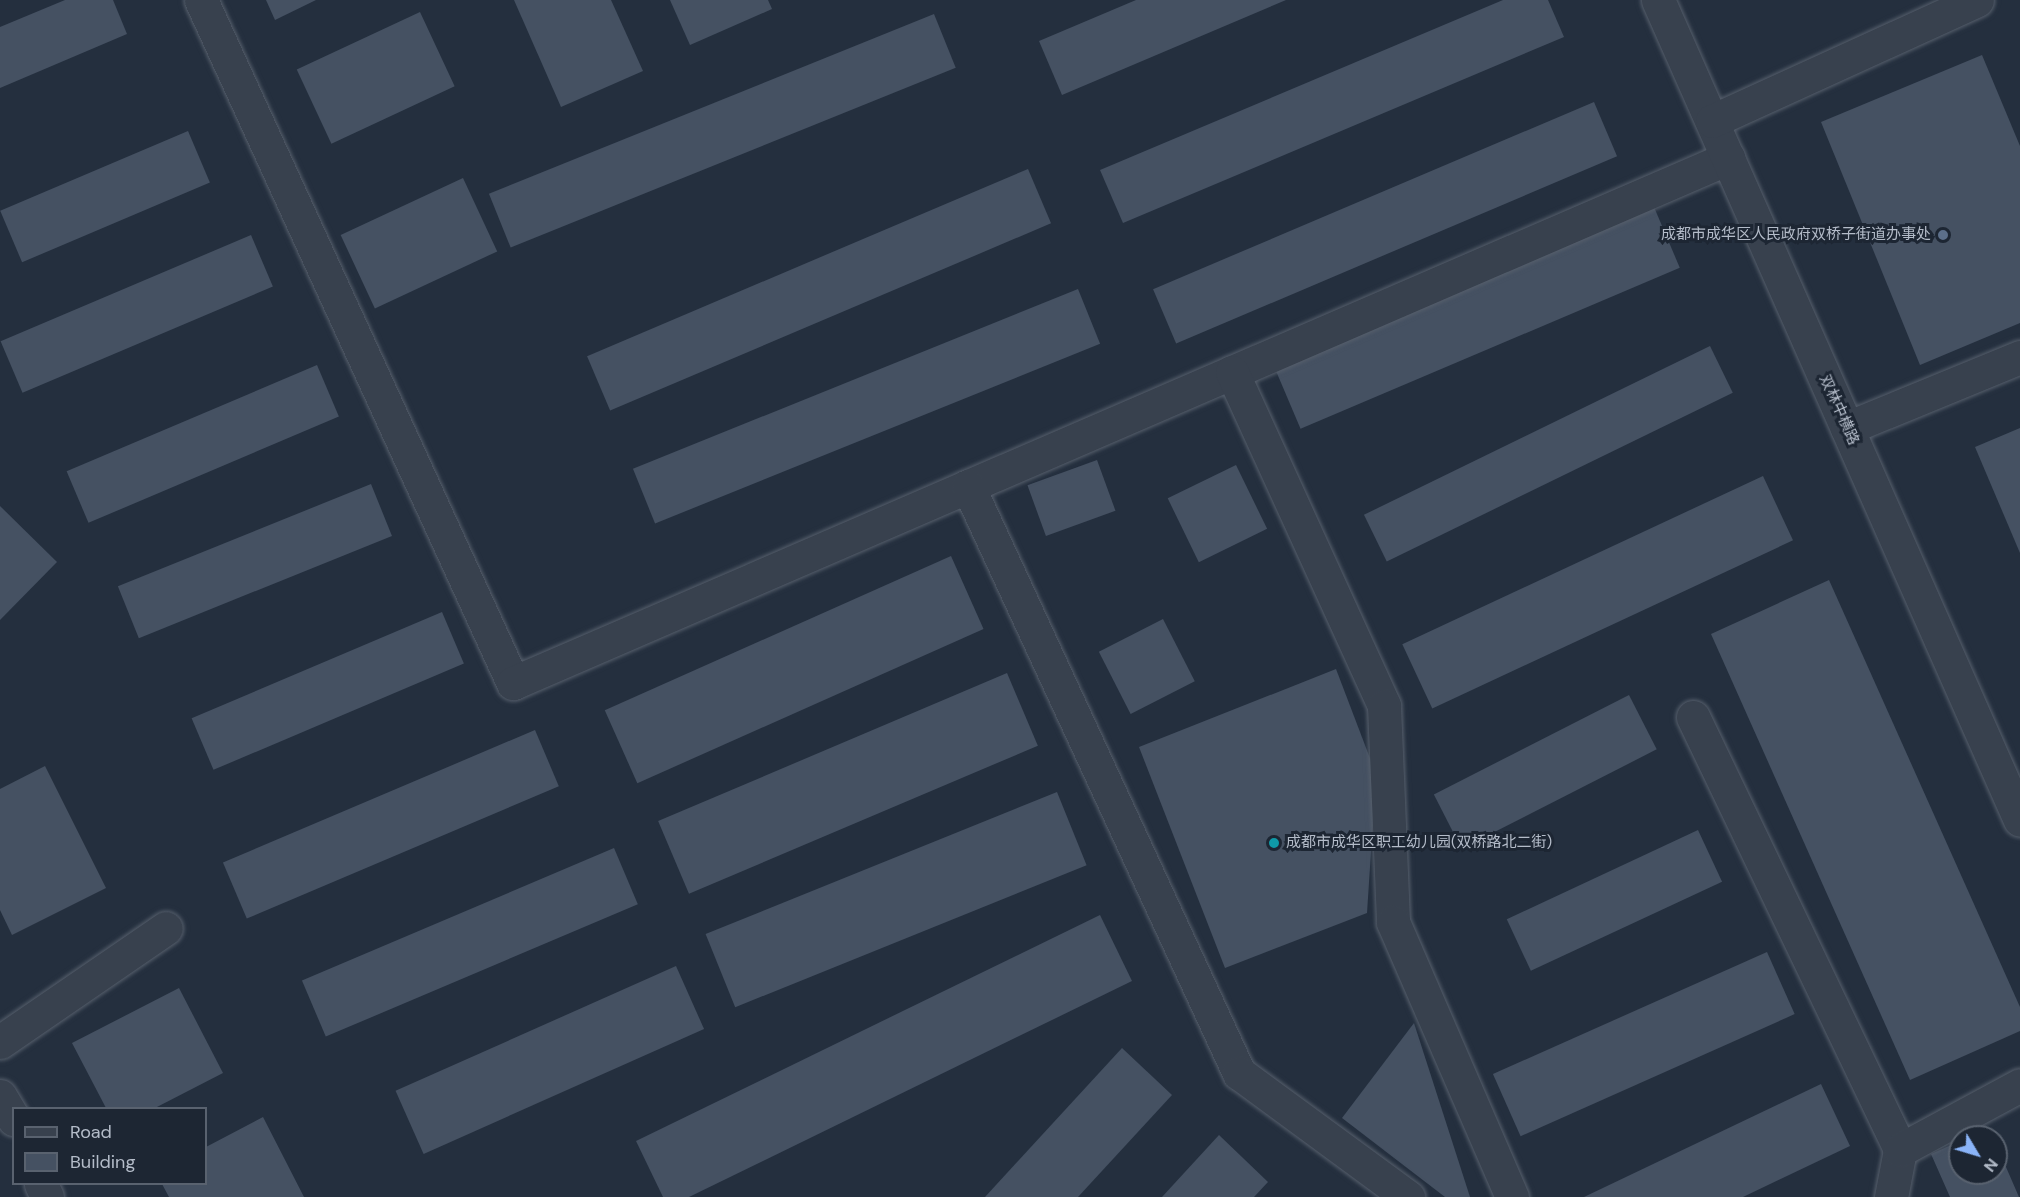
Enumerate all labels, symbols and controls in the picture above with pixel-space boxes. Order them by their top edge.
place label: 成都市成华区人民政府双桥子街道办事处 [1661,226,1931,244]
marker: 成都市成华区人民政府双桥子街道办事处 [1936,228,1950,242]
street label: 双林中横路 [1816,372,1862,448]
place label: 成都市成华区职工幼儿园(双桥路北二街) [1286,834,1552,852]
marker: 成都市成华区职工幼儿园(双桥路北二街) [1267,836,1281,850]
legend [12,1107,207,1185]
text: Road [70,1120,112,1144]
north arrow [1948,1125,2008,1185]
text: Building [70,1150,135,1174]
text: N [1979,1154,2003,1176]

